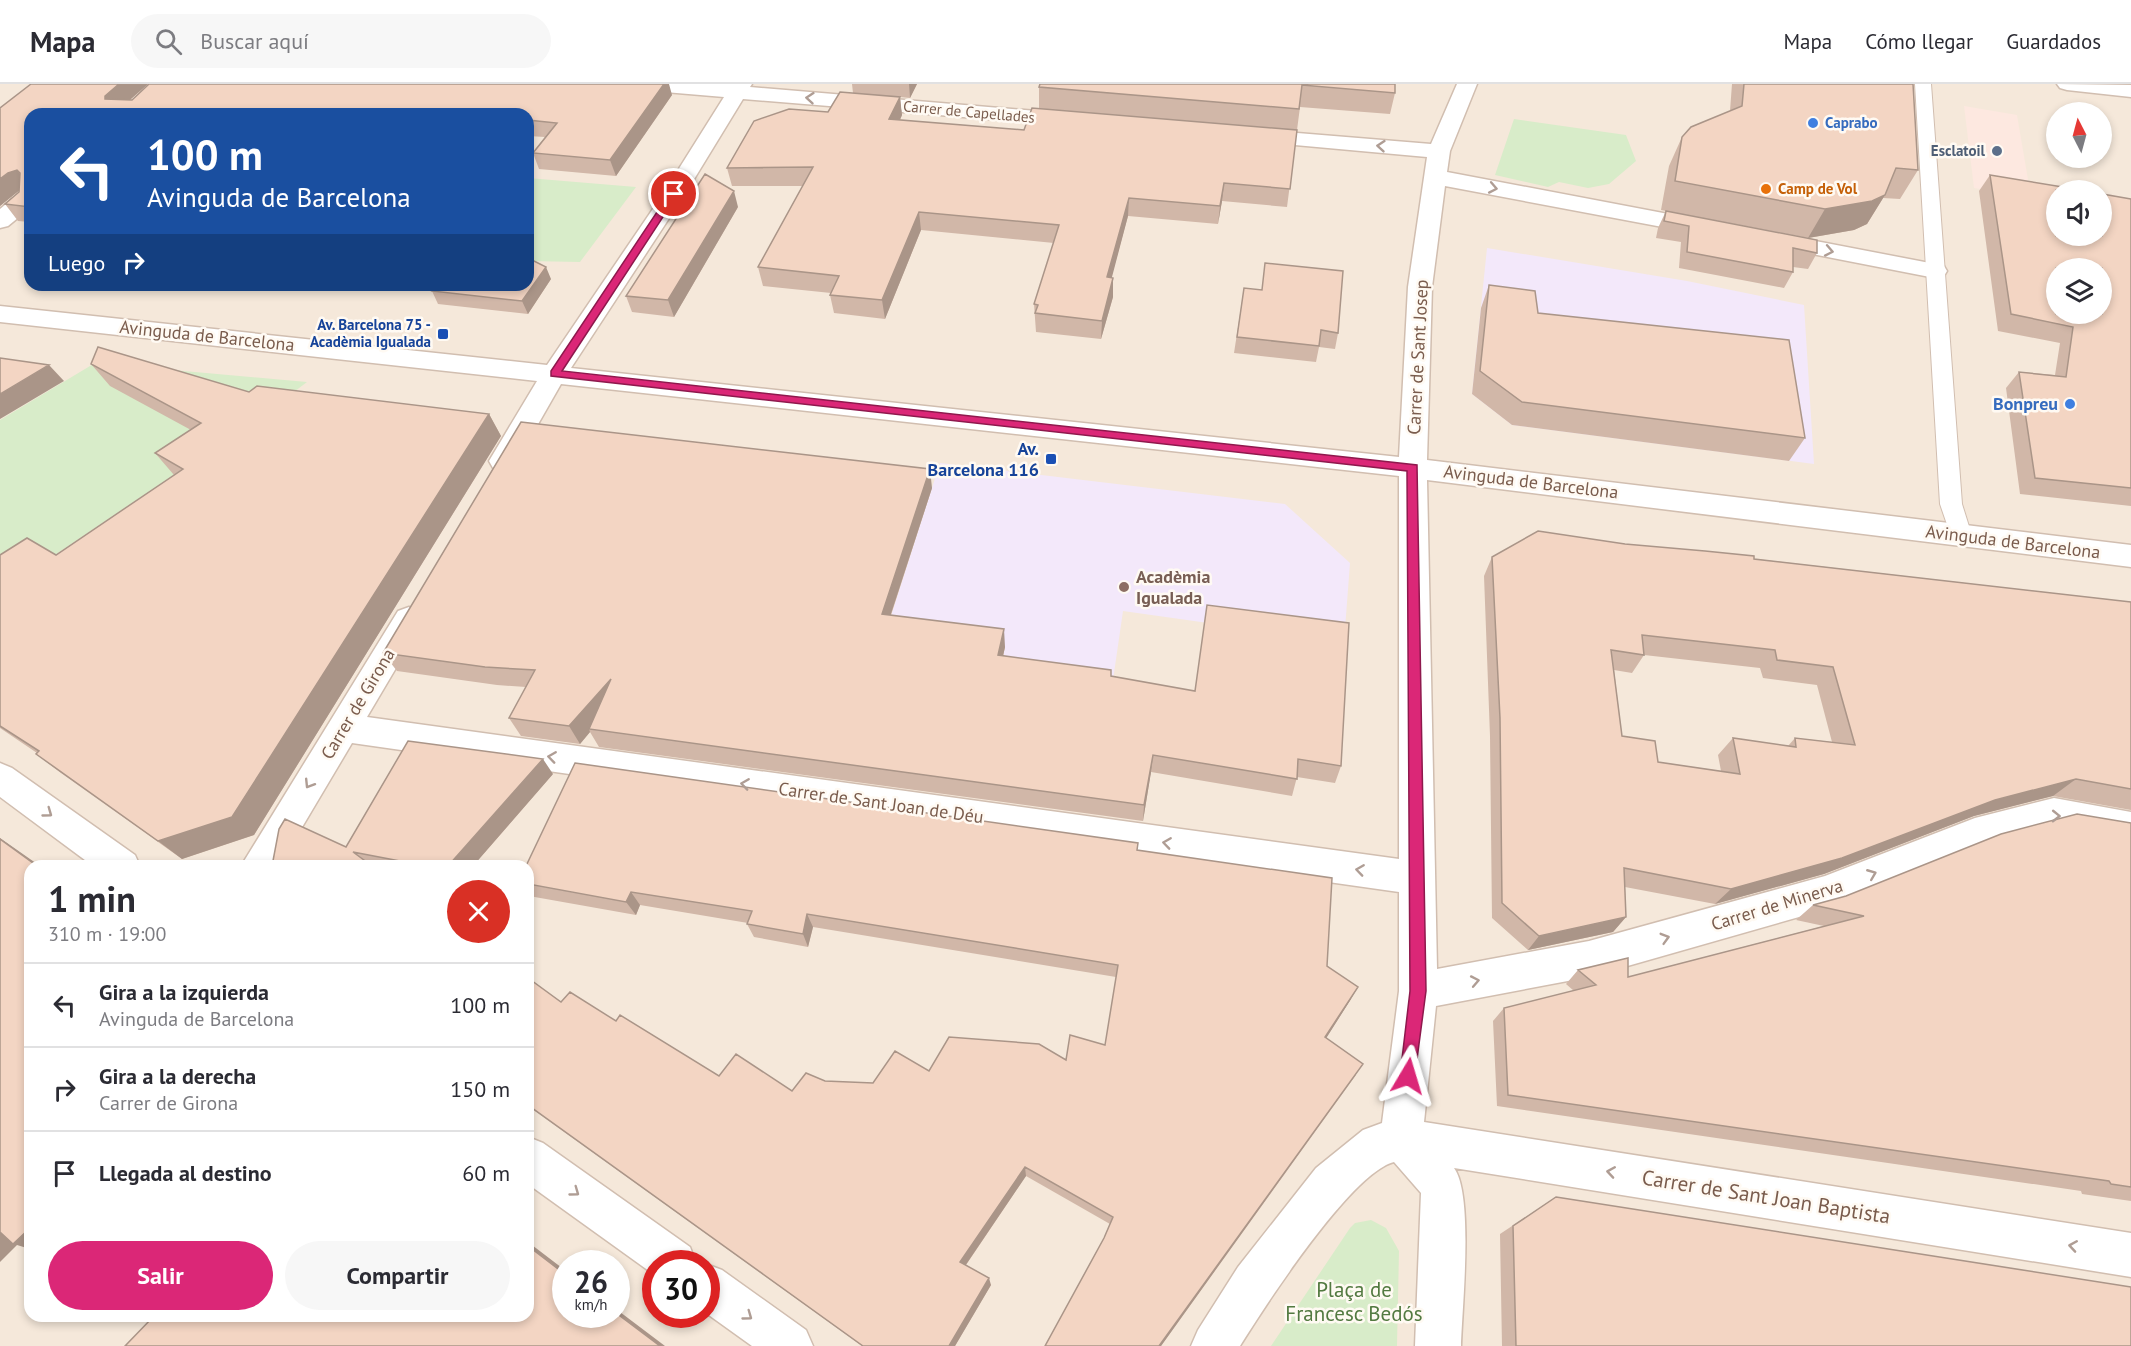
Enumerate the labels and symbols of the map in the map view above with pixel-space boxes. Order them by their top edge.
one-way arrow [805,92,814,105]
street label: Carrer de Capellades [902,96,1036,127]
north arrow [2046,102,2112,168]
place label: Caprabo [1825,113,1878,132]
marker: Caprabo [1806,116,1820,130]
one-way arrow [1376,140,1386,153]
place label: Esclatoil [1931,141,1986,160]
marker: Esclatoil [1990,144,2004,158]
pin [648,168,699,219]
place label: Camp de Vol [1778,179,1858,198]
one-way arrow [1488,181,1498,194]
marker: Camp de Vol [1759,182,1773,196]
one-way arrow [1824,244,1834,257]
street label: Carrer de Sant Josep [1402,279,1433,435]
street label: Avinguda de Barcelona [118,315,296,356]
place label: Av. Barcelona 75 - Acadèmia Igualada [310,315,431,351]
marker: Av. Barcelona 75 - Acadèmia Igualada [436,327,450,341]
place label: Bonpreu [1993,392,2058,415]
marker: Bonpreu [2063,397,2077,411]
place label: Av. Barcelona 116 [928,437,1039,481]
marker: Av. Barcelona 116 [1044,452,1058,466]
street label: Avinguda de Barcelona [1442,459,1620,504]
street label: Avinguda de Barcelona [1924,519,2102,564]
place label: Acadèmia Igualada [1136,565,1210,609]
marker: Acadèmia Igualada [1117,580,1131,594]
street label: Carrer de Girona [315,644,400,763]
one-way arrow [547,752,556,764]
street label: Carrer de Sant Joan de Déu [777,777,985,828]
one-way arrow [305,778,316,789]
one-way arrow [740,779,749,791]
one-way arrow [41,805,52,816]
one-way arrow [2052,809,2061,822]
one-way arrow [1162,837,1171,849]
one-way arrow [1355,864,1364,876]
one-way arrow [1865,869,1876,881]
street label: Carrer de Minerva [1708,874,1846,935]
one-way arrow [1660,933,1670,945]
one-way arrow [1470,975,1480,988]
position arrow [1376,1044,1440,1108]
street label: Carrer de Sant Joan Baptista [1640,1164,1892,1229]
one-way arrow [1606,1167,1616,1179]
one-way arrow [569,1185,580,1196]
one-way arrow [2069,1240,2078,1252]
speed limit sign: 30 [642,1250,720,1328]
park label: Plaça de Francesc Bedós [1285,1276,1423,1327]
one-way arrow [742,1309,753,1320]

